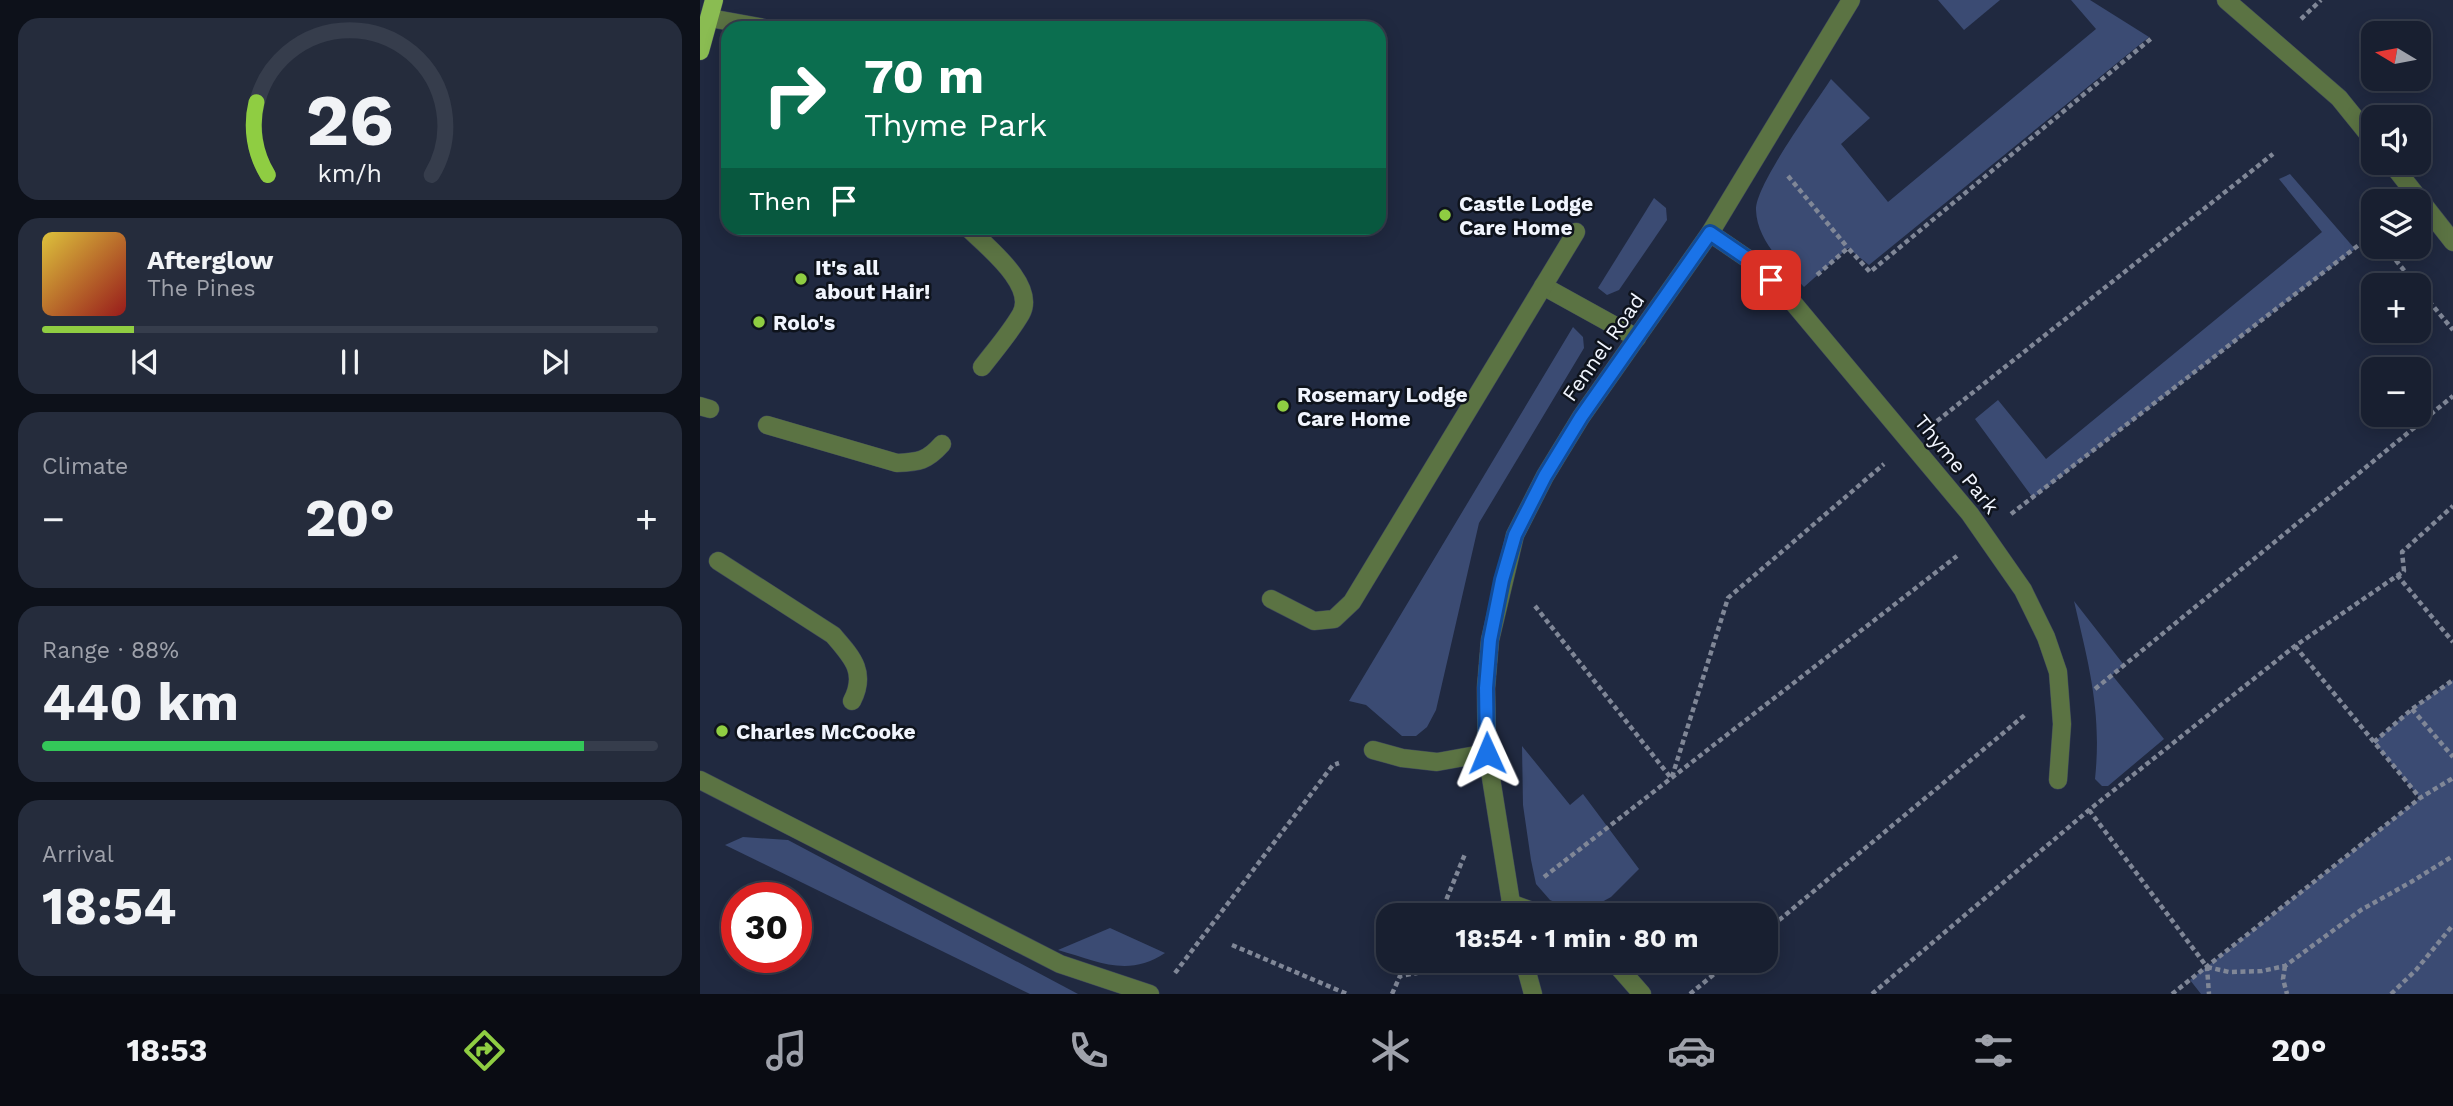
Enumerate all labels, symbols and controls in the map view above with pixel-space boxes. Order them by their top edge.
north arrow [2361,21,2431,91]
map controls [2361,21,2431,427]
text: 70 m [864,47,984,105]
icon: right [749,49,840,140]
text: 26 [306,77,394,163]
button: sound [2361,105,2431,175]
text: Thyme Park [864,106,1047,144]
text: km/h [318,159,382,188]
icon: arrive [825,182,863,220]
text: Then [749,186,811,216]
button: layers [2361,189,2431,259]
place label: Castle Lodge Care Home [1459,191,1593,240]
marker: Castle Lodge Care Home [1437,207,1453,223]
text: Afterglow [147,245,273,275]
pin [1741,250,1801,310]
place label: It's all about Hair! [815,255,930,304]
icon: arrive [1752,261,1790,299]
marker: It's all about Hair! [793,271,809,287]
button: + [2361,273,2431,343]
text: The Pines [147,275,256,302]
street label: Fennel Road [1557,288,1649,406]
place label: Rolo's [773,310,835,335]
marker: Rolo's [751,314,767,330]
icon: previous [126,343,164,381]
icon: pause [331,343,369,381]
icon: next [536,343,574,381]
button: − [2361,357,2431,427]
place label: Rosemary Lodge Care Home [1297,382,1468,431]
marker: Rosemary Lodge Care Home [1275,398,1291,414]
street label: Thyme Park [1909,409,2005,519]
text: Climate [42,453,128,480]
text: 20° [305,488,395,549]
text: − [42,497,65,541]
text: + [635,497,658,541]
text: Range · 88% [42,637,179,664]
text: 440 km [42,672,239,733]
position arrow [1450,716,1524,790]
place label: Charles McCooke [736,719,916,744]
marker: Charles McCooke [714,723,730,739]
text: Arrival [42,841,114,868]
text: 18:54 [42,876,177,937]
speed limit sign: 30 [721,882,812,973]
text: 18:54 · 1 min · 80 m [1456,923,1698,953]
icon: directions [460,1026,509,1075]
icon: music [762,1026,811,1075]
icon: phone [1064,1026,1113,1075]
icon: climate [1366,1026,1415,1075]
icon: car [1667,1026,1716,1075]
icon: filters [1969,1026,2018,1075]
text: 18:53 [126,1031,208,1069]
text: 20° [2271,1031,2327,1069]

